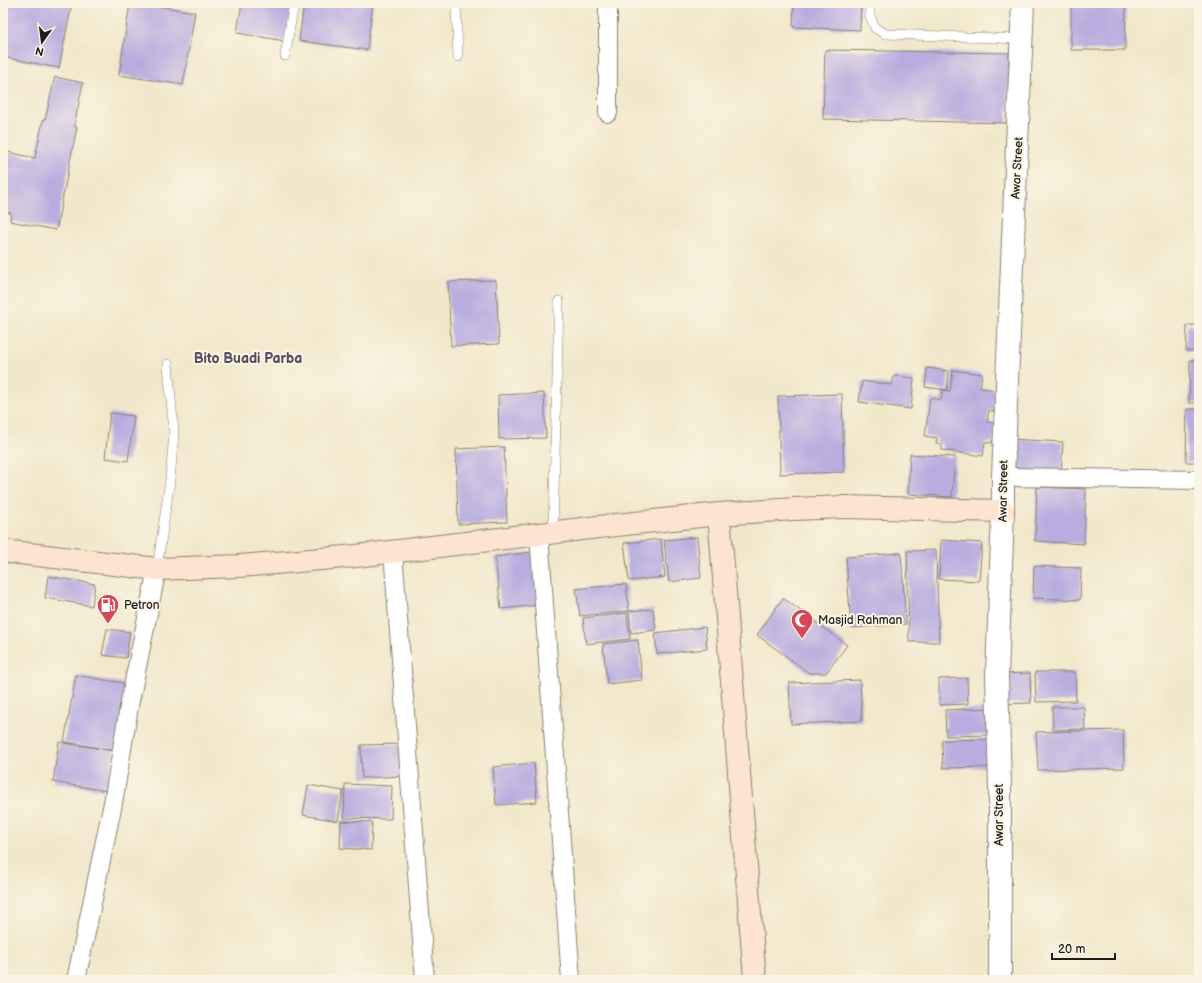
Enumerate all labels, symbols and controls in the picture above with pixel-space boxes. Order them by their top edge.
north arrow [22,22,62,62]
text: N [34,44,45,59]
street label: Awar Street [1008,136,1027,199]
district label: Bito Buadi Parba [194,350,302,367]
street label: Awar Street [995,460,1012,522]
fuel station icon: Petron [95,592,121,625]
place label: Petron [124,598,160,613]
mosque icon: Masjid Rahman [789,607,815,640]
place label: Masjid Rahman [818,613,903,628]
street label: Awar Street [992,784,1007,846]
scale bar [1052,935,1115,961]
text: 20 m [1058,942,1085,957]

